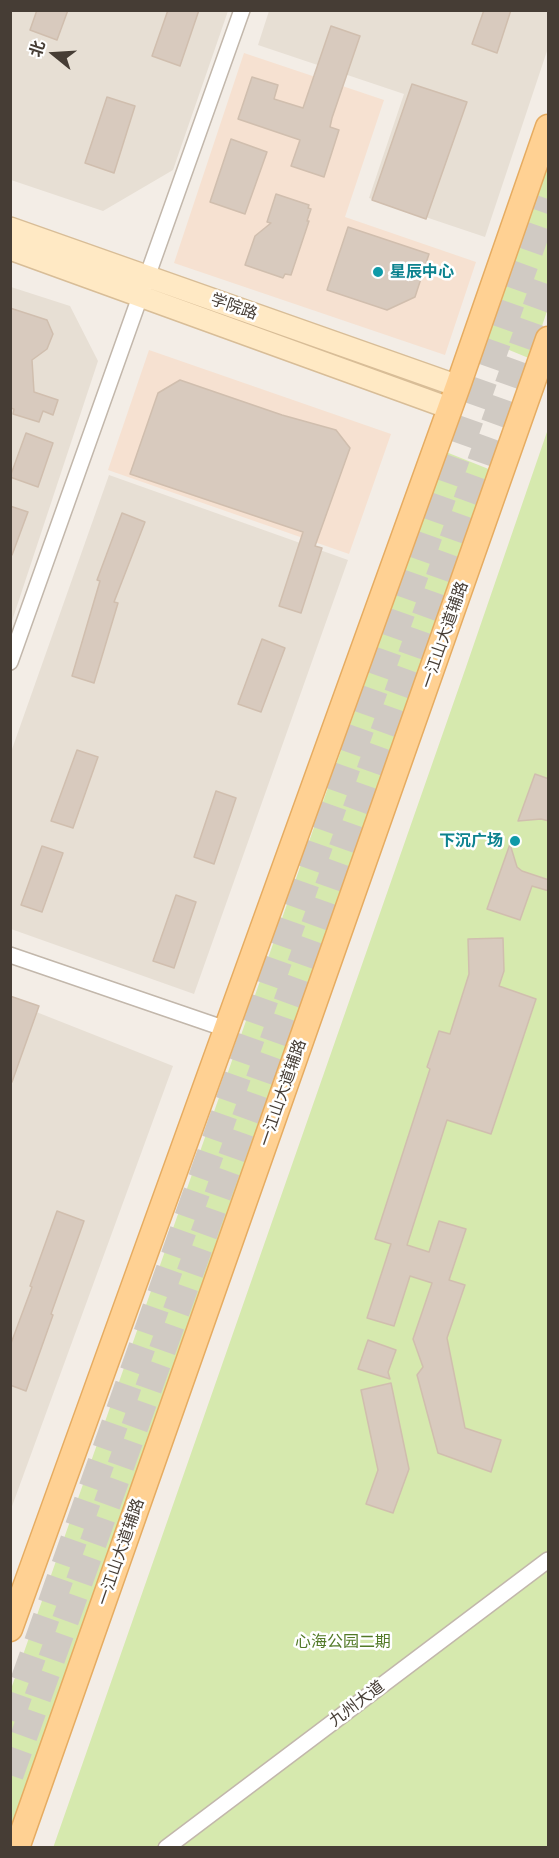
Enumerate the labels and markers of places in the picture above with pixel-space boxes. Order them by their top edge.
place label: 星辰中心 [390,262,454,282]
marker: 星辰中心 [371,265,385,279]
place label: 下沉广场 [439,831,503,851]
marker: 下沉广场 [508,834,522,848]

